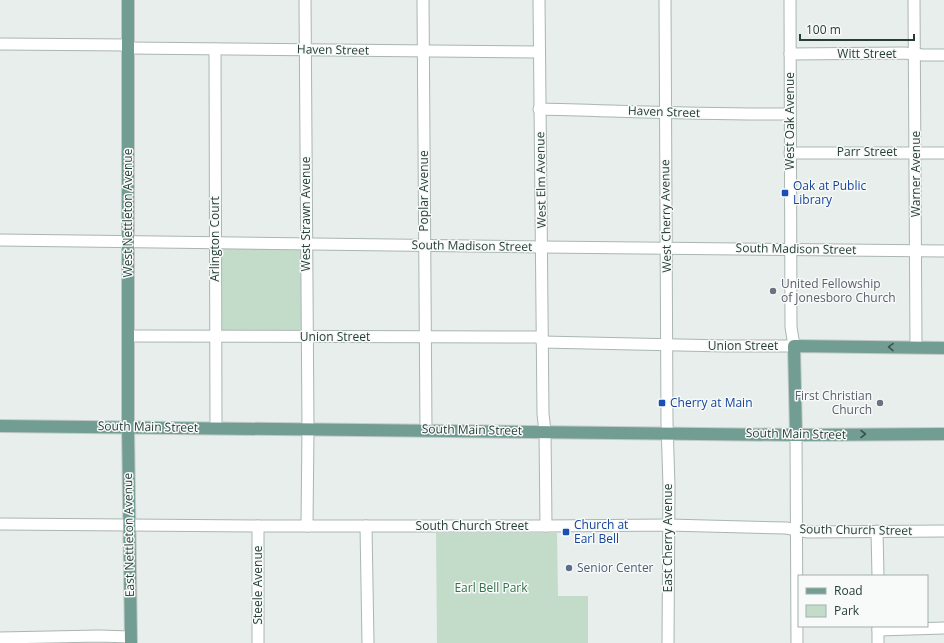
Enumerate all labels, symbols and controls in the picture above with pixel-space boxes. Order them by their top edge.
scale bar [800,16,914,42]
text: 100 m [806,21,841,38]
street label: Haven Street [297,40,369,59]
street label: Witt Street [837,45,897,62]
street label: West Oak Avenue [781,72,798,170]
street label: Haven Street [628,102,700,121]
street label: Warner Avenue [907,130,924,217]
street label: West Elm Avenue [531,131,550,228]
street label: Parr Street [837,143,897,160]
street label: West Nettleton Avenue [119,148,136,277]
street label: Poplar Avenue [415,150,432,232]
street label: West Strawn Avenue [297,156,314,271]
street label: West Cherry Avenue [656,159,675,273]
place label: Oak at Public Library [793,177,866,208]
marker: Oak at Public Library [780,188,790,198]
street label: Arlington Court [206,196,223,282]
street label: South Madison Street [412,236,532,255]
street label: South Madison Street [736,239,856,258]
place label: United Fellowship of Jonesboro Church [781,275,896,306]
marker: United Fellowship of Jonesboro Church [768,286,778,296]
street label: Union Street [300,328,370,345]
street label: Union Street [708,337,778,354]
one-way arrow [888,343,894,351]
place label: First Christian Church [795,387,872,418]
place label: Cherry at Main [670,394,753,411]
marker: Cherry at Main [657,398,667,408]
marker: First Christian Church [875,398,885,408]
street label: South Main Street [98,417,198,436]
street label: South Main Street [422,420,522,439]
street label: South Main Street [746,424,846,443]
one-way arrow [860,430,866,438]
street label: East Nettleton Avenue [119,472,138,597]
street label: East Cherry Avenue [659,483,676,592]
place label: Church at Earl Bell [574,516,628,547]
street label: South Church Street [416,517,528,534]
street label: South Church Street [799,520,913,539]
marker: Church at Earl Bell [561,527,571,537]
street label: Steele Avenue [249,545,266,625]
place label: Senior Center [577,559,654,576]
marker: Senior Center [564,563,574,573]
legend [798,575,928,627]
park label: Earl Bell Park [454,579,528,596]
text: Road [834,582,863,599]
text: Park [834,602,860,619]

